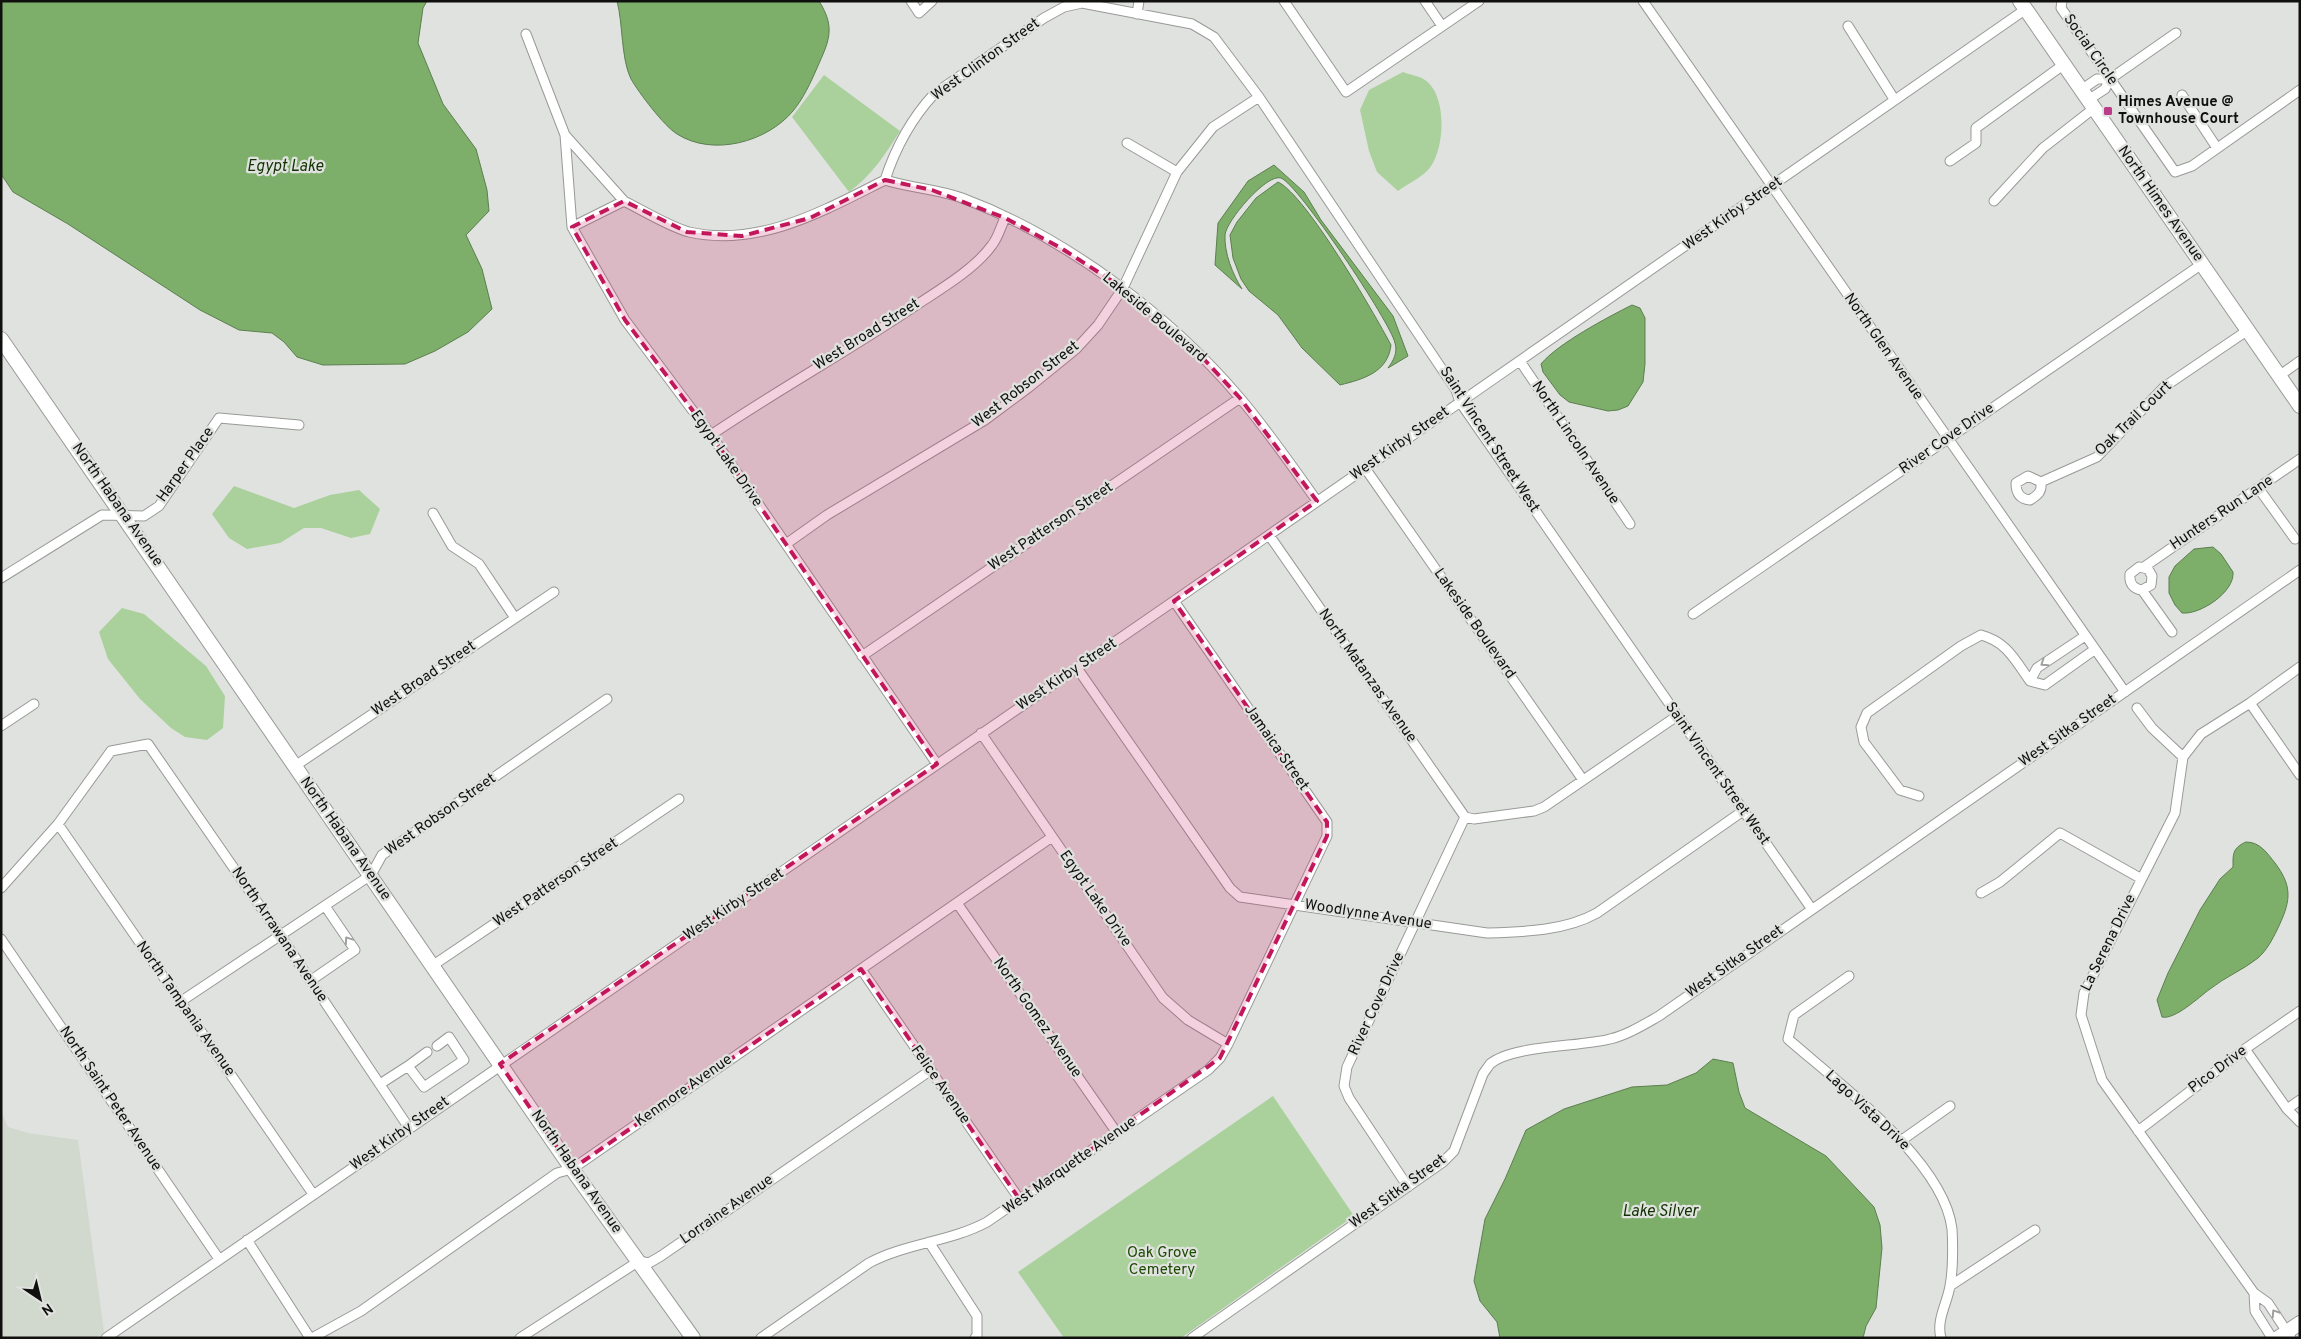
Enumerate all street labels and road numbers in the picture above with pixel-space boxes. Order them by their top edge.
street label: Social Circle [2059,11,2121,89]
street label: West Clinton Street [928,14,1044,106]
street label: North Himes Avenue [2113,142,2207,266]
street label: West Kirby Street [1680,173,1786,255]
street label: Lakeside Boulevard [1098,269,1210,367]
street label: North Glen Avenue [1839,290,1927,404]
street label: West Broad Street [810,295,924,375]
street label: West Robson Street [969,337,1083,433]
street label: Saint Vincent Street West [1435,363,1543,517]
street label: Oak Trail Court [2091,377,2177,461]
street label: North Lincoln Avenue [1527,378,1623,508]
street label: River Cove Drive [1896,399,1998,479]
street label: West Kirby Street [1347,403,1453,485]
street label: Egypt Lake Drive [686,407,766,511]
street label: Harper Place [153,424,219,506]
street label: North Habana Avenue [67,440,167,570]
street label: Hunters Run Lane [2167,471,2277,555]
street label: West Patterson Street [985,478,1117,576]
street label: Lakeside Boulevard [1429,565,1519,683]
street label: North Matanzas Avenue [1314,605,1420,747]
street label: West Kirby Street [1013,634,1121,716]
street label: West Broad Street [368,637,480,721]
street label: West Sitka Street [2016,690,2120,772]
street label: Saint Vincent Street West [1660,699,1774,849]
street label: Jamaica Street [1239,701,1313,795]
street label: West Robson Street [382,770,500,860]
street label: North Habana Avenue [295,774,395,904]
street label: West Patterson Street [490,834,622,932]
street label: Egypt Lake Drive [1055,847,1135,951]
street label: North Arrawana Avenue [227,864,331,1006]
street label: West Kirby Street [680,864,788,946]
street label: La Serena Drive [2077,891,2141,995]
street label: Woodlynne Avenue [1303,896,1433,934]
street label: West Sitka Street [1683,921,1787,1003]
street label: North Tampania Avenue [131,938,239,1080]
street label: River Cove Drive [1345,949,1409,1059]
street label: North Gomez Avenue [988,954,1086,1082]
street label: North Saint Peter Avenue [54,1023,166,1175]
street label: Felice Avenue [906,1042,974,1128]
street label: Pico Drive [2185,1042,2251,1098]
street label: Kenmore Avenue [632,1050,736,1132]
street label: Lago Vista Drive [1821,1067,1913,1155]
street label: West Kirby Street [347,1093,453,1175]
street label: North Habana Avenue [526,1107,626,1237]
street label: West Marquette Avenue [1000,1113,1140,1219]
street label: West Sitka Street [1346,1151,1450,1233]
street label: Lorraine Avenue [677,1171,777,1249]

